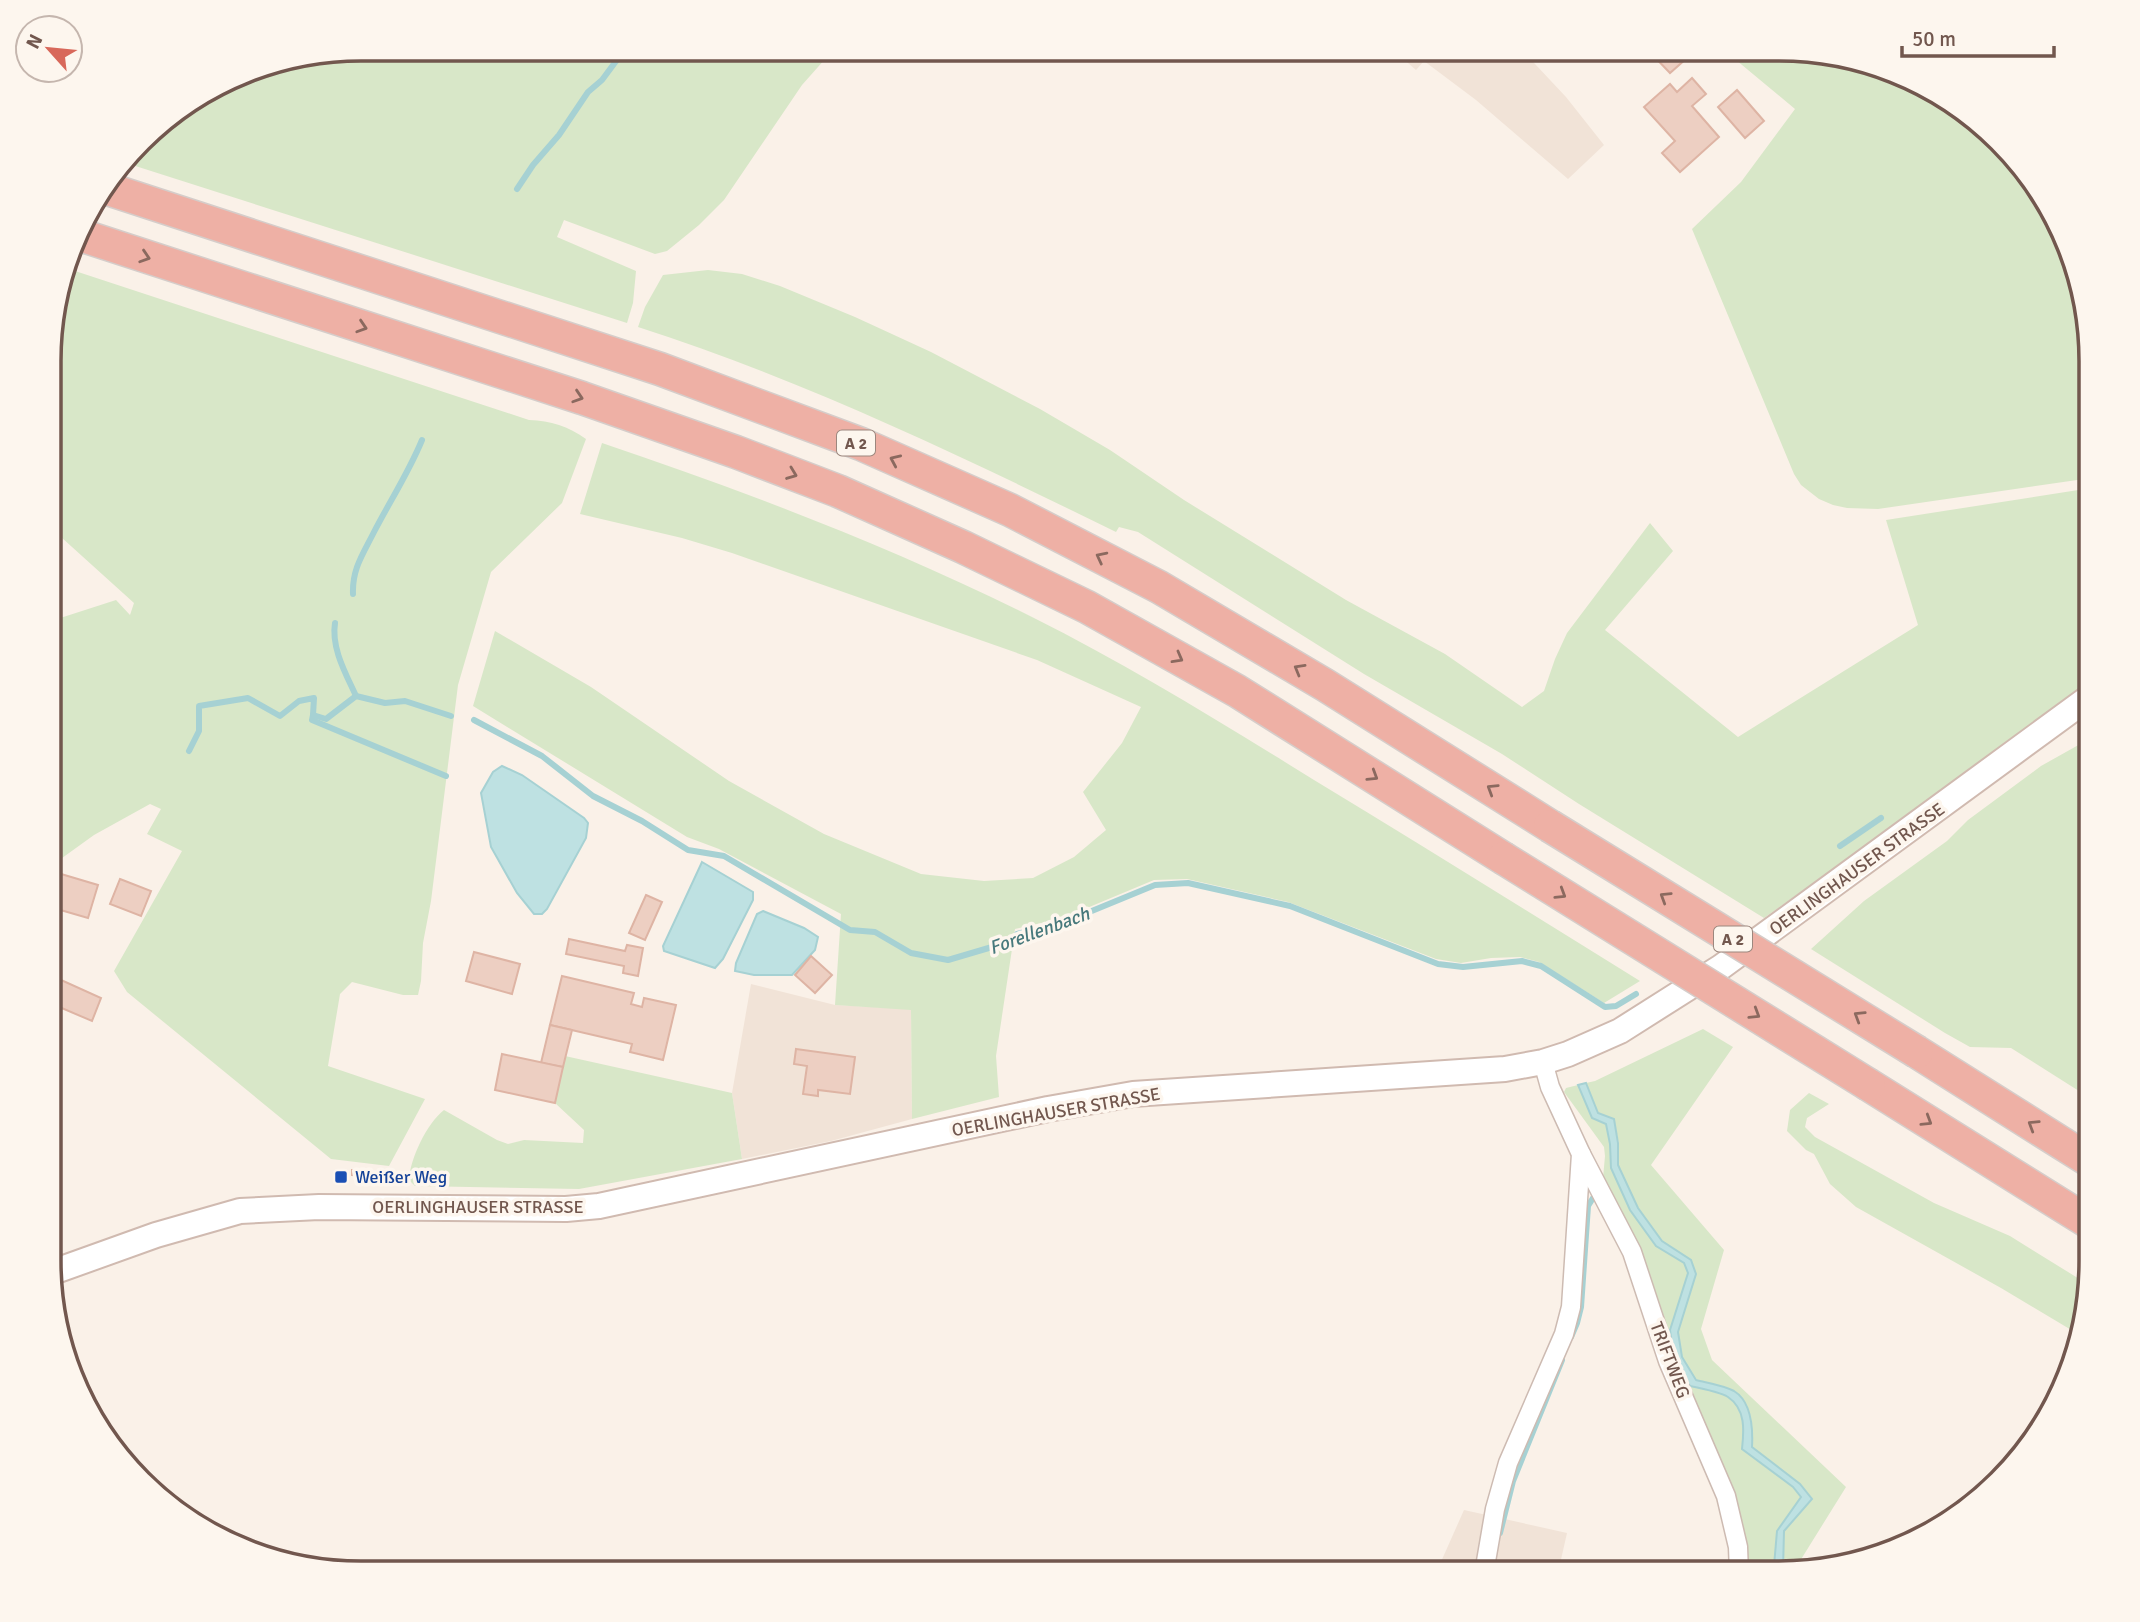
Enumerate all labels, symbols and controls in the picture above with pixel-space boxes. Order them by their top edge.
north arrow [14,14,84,84]
scale bar [1902,14,2054,58]
text: 50 m [1912,26,1956,52]
text: N [21,30,48,53]
one-way arrow [139,249,151,263]
one-way arrow [355,319,367,333]
one-way arrow [571,389,584,403]
road number: A 2 [837,430,875,456]
one-way arrow [890,454,903,468]
one-way arrow [786,465,798,479]
one-way arrow [1096,552,1108,565]
one-way arrow [1171,650,1183,663]
one-way arrow [1293,664,1306,677]
one-way arrow [1365,768,1378,781]
one-way arrow [1486,785,1499,798]
street label: OERLINGHAUSER STRASSE [1765,798,1949,940]
one-way arrow [1554,886,1567,899]
one-way arrow [1660,892,1673,905]
water label: Forellenbach [986,901,1093,960]
road number: A 2 [1714,926,1752,951]
one-way arrow [1747,1006,1760,1019]
one-way arrow [1853,1012,1866,1025]
street label: OERLINGHAUSER STRASSE [950,1083,1162,1141]
one-way arrow [1920,1113,1933,1126]
one-way arrow [2027,1121,2040,1134]
place label: Weißer Weg [355,1166,447,1188]
marker: Weißer Weg [333,1169,349,1185]
street label: OERLINGHAUSER STRASSE [372,1196,584,1218]
street label: TRIFTWEG [1645,1319,1695,1401]

